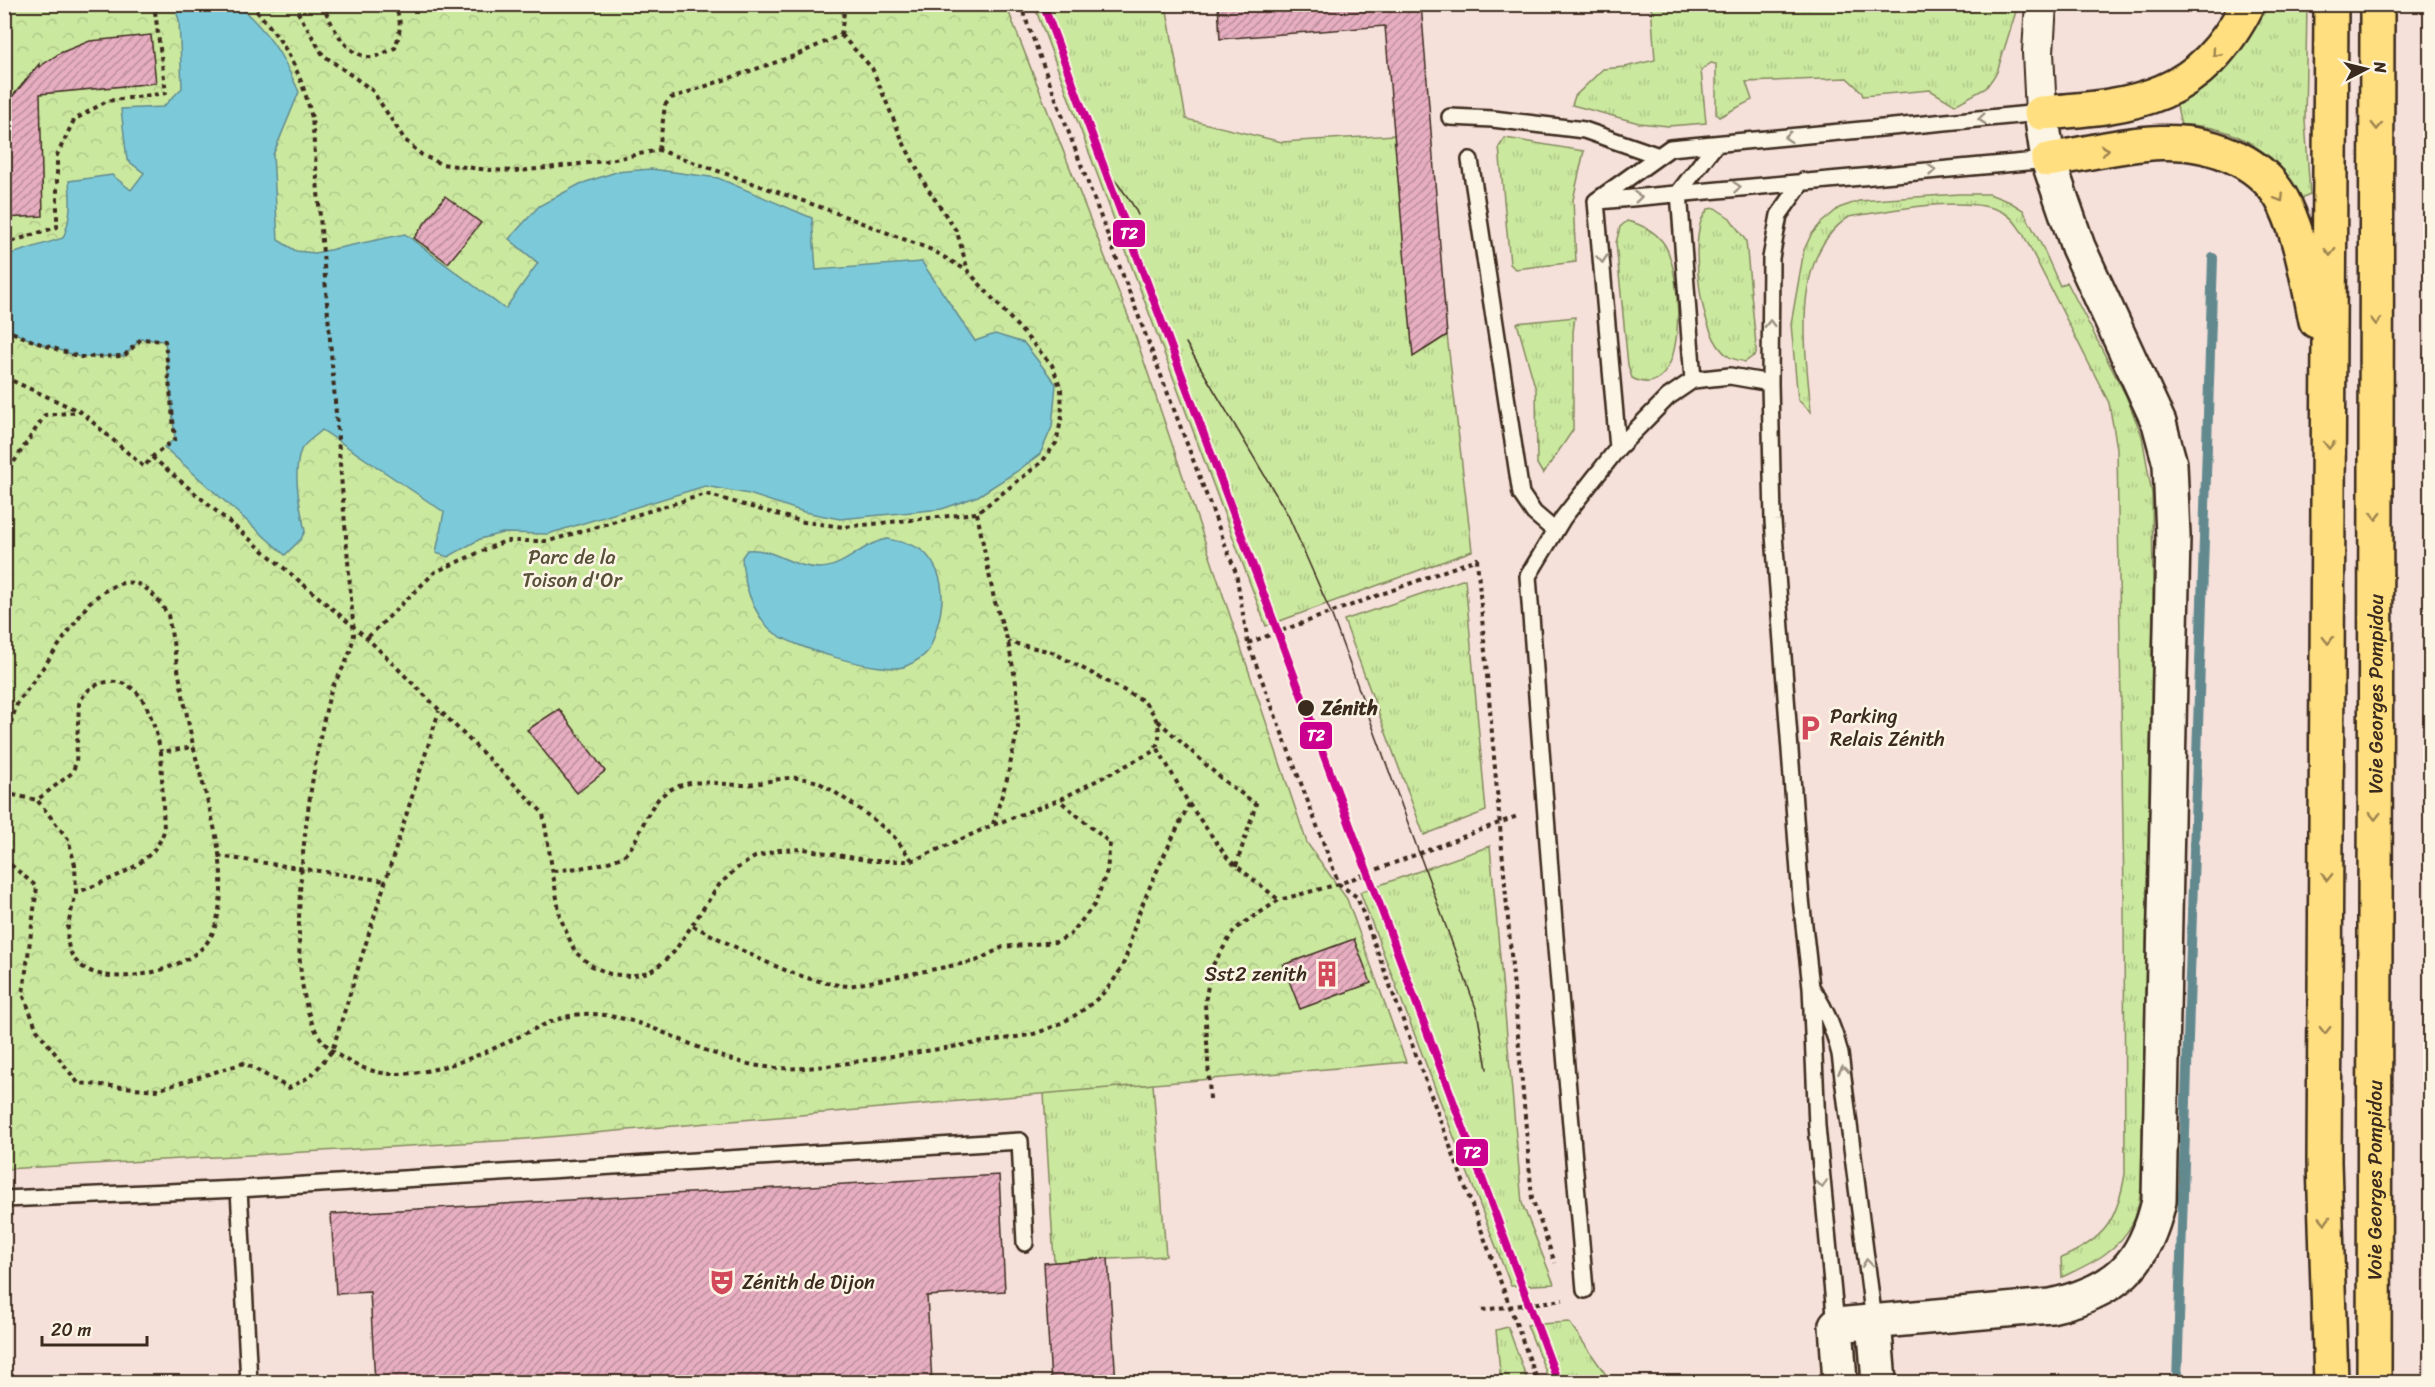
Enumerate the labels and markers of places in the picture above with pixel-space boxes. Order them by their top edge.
place label: Zénith [1320,691,1378,726]
marker: Zénith [1296,698,1316,718]
place label: Parking Relais Zénith [1830,699,1945,757]
parking icon: Parking Relais Zénith [1795,713,1825,743]
place label: Sst2 zenith [1204,957,1307,992]
building icon: Sst2 zenith [1312,959,1342,989]
place label: Zénith de Dijon [742,1265,875,1300]
theatre icon: Zénith de Dijon [707,1267,737,1297]

